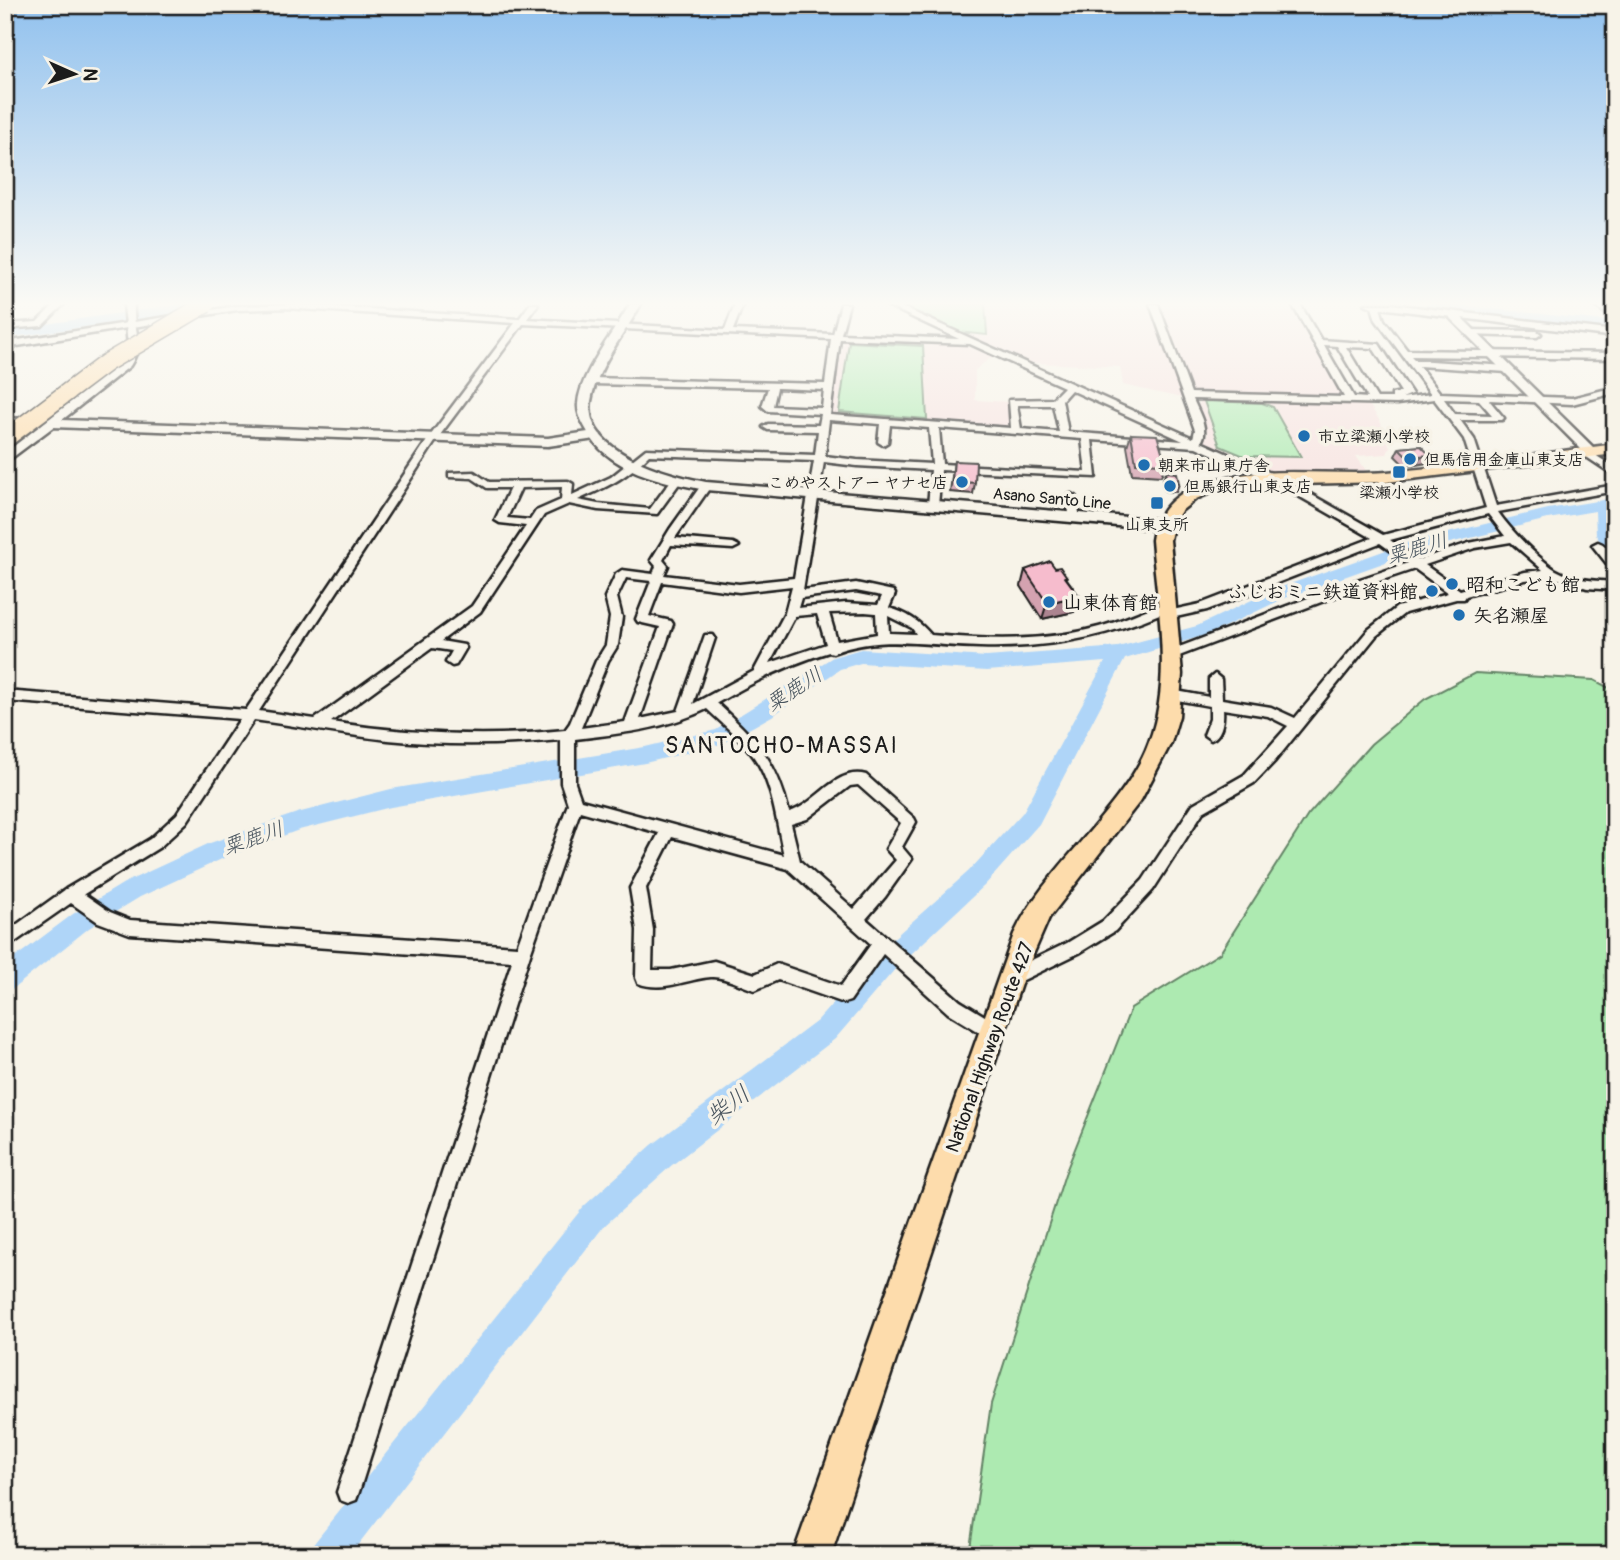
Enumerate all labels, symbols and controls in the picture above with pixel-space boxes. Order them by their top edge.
north arrow [38,38,108,108]
text: N [78,68,102,82]
place label: 市立梁瀬小学校 [1318,427,1430,447]
marker: 市立梁瀬小学校 [1296,428,1312,444]
place label: 但馬信用金庫山東支店 [1424,450,1584,470]
marker: 但馬信用金庫山東支店 [1402,451,1418,467]
place label: 朝来市山東庁舎 [1158,456,1270,476]
marker: 朝来市山東庁舎 [1136,457,1152,473]
marker: 梁瀬小学校 [1391,464,1407,480]
place label: こめやストアー ヤナセ店 [768,473,948,493]
marker: こめやストアー ヤナセ店 [954,474,970,490]
place label: 但馬銀行山東支店 [1184,477,1312,497]
marker: 但馬銀行山東支店 [1162,478,1178,494]
place label: 梁瀬小学校 [1359,483,1439,503]
street label: Asano Santo Line [992,484,1112,514]
marker: 山東支所 [1149,495,1165,511]
place label: 山東支所 [1125,515,1189,535]
water label: 粟鹿川 [1383,527,1451,570]
place label: 昭和こども館 [1466,573,1580,597]
marker: 昭和こども館 [1444,576,1460,592]
place label: ふじおミニ鉄道資料館 [1228,580,1418,604]
marker: ふじおミニ鉄道資料館 [1424,583,1440,599]
place label: 山東体育館 [1063,591,1158,615]
marker: 山東体育館 [1041,594,1057,610]
place label: 矢名瀬屋 [1473,604,1549,628]
marker: 矢名瀬屋 [1451,607,1467,623]
water label: 粟鹿川 [761,661,828,718]
district label: SANTOCHO-MASSAI [665,731,899,760]
water label: 粟鹿川 [219,815,287,861]
street label: National Highway Route 427 [941,939,1039,1156]
water label: 柴川 [700,1079,756,1131]

